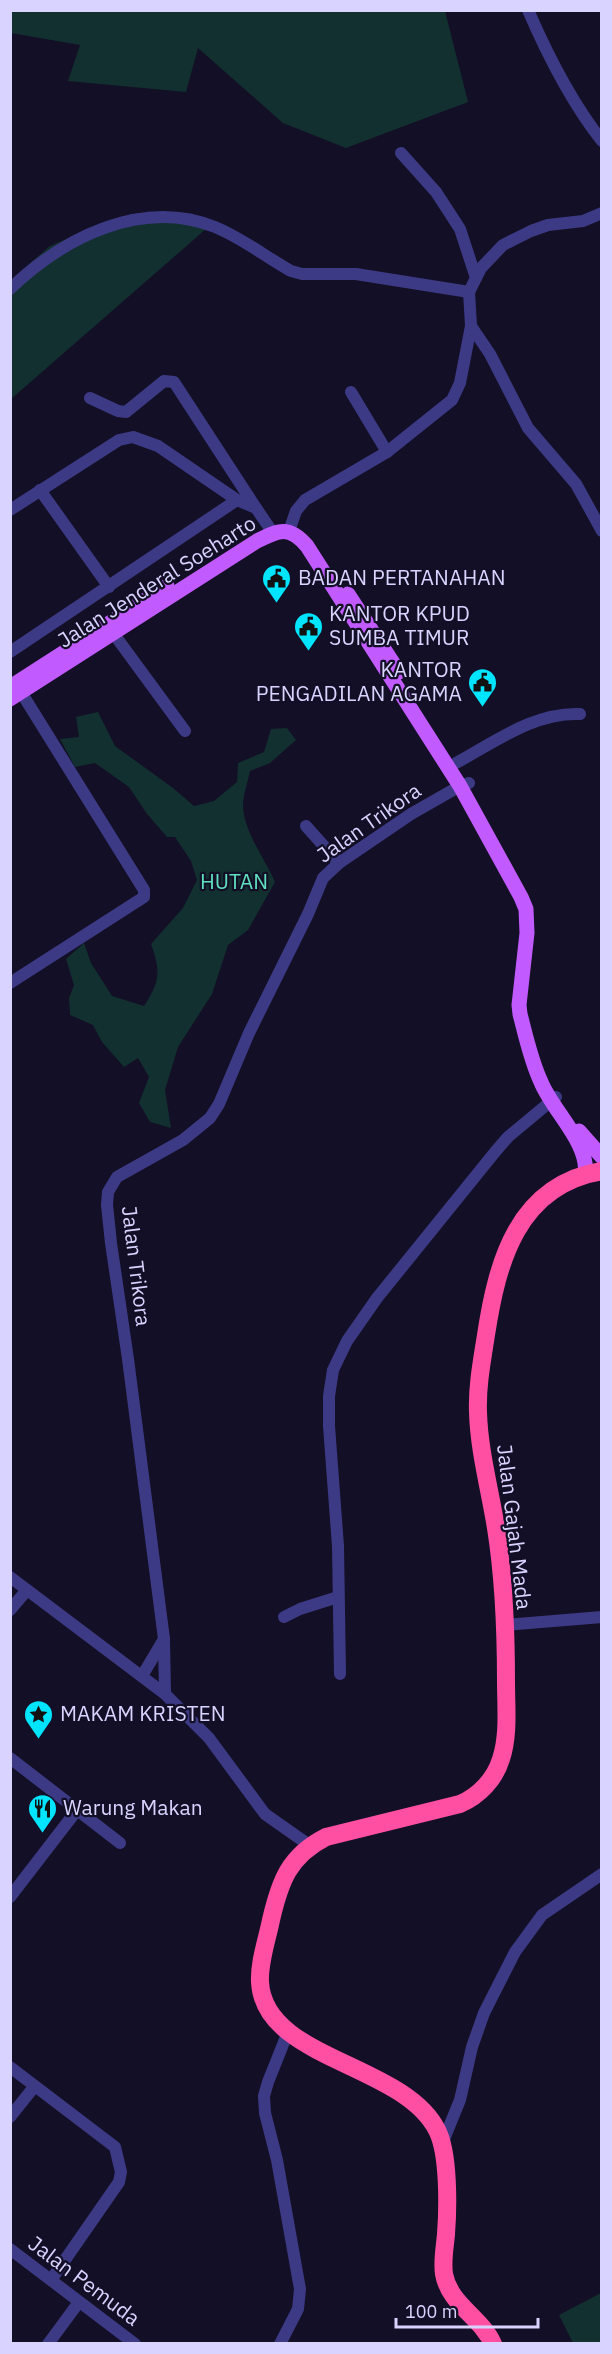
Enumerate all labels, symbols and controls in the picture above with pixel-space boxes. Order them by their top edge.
street label: Jalan Jenderal Soeharto [52,509,261,654]
public building icon: BADAN PERTANAHAN [261,562,293,604]
place label: BADAN PERTANAHAN [298,563,506,591]
place label: KANTOR KPUD SUMBA TIMUR [329,599,470,651]
public building icon: KANTOR KPUD SUMBA TIMUR [292,610,324,652]
place label: KANTOR PENGADILAN AGAMA [256,655,462,707]
public building icon: KANTOR PENGADILAN AGAMA [467,666,499,708]
street label: Jalan Trikora [311,776,426,868]
park label: HUTAN [200,867,268,895]
street label: Jalan Trikora [116,1204,158,1328]
street label: Jalan Gajah Mada [491,1443,539,1611]
place icon: MAKAM KRISTEN [23,1698,55,1740]
place label: MAKAM KRISTEN [60,1699,225,1727]
restaurant icon: Warung Makan [26,1792,58,1834]
place label: Warung Makan [63,1793,203,1821]
street label: Jalan Pemuda [23,2229,146,2331]
scale bar [396,2291,538,2329]
text: 100 m [405,2300,457,2323]

